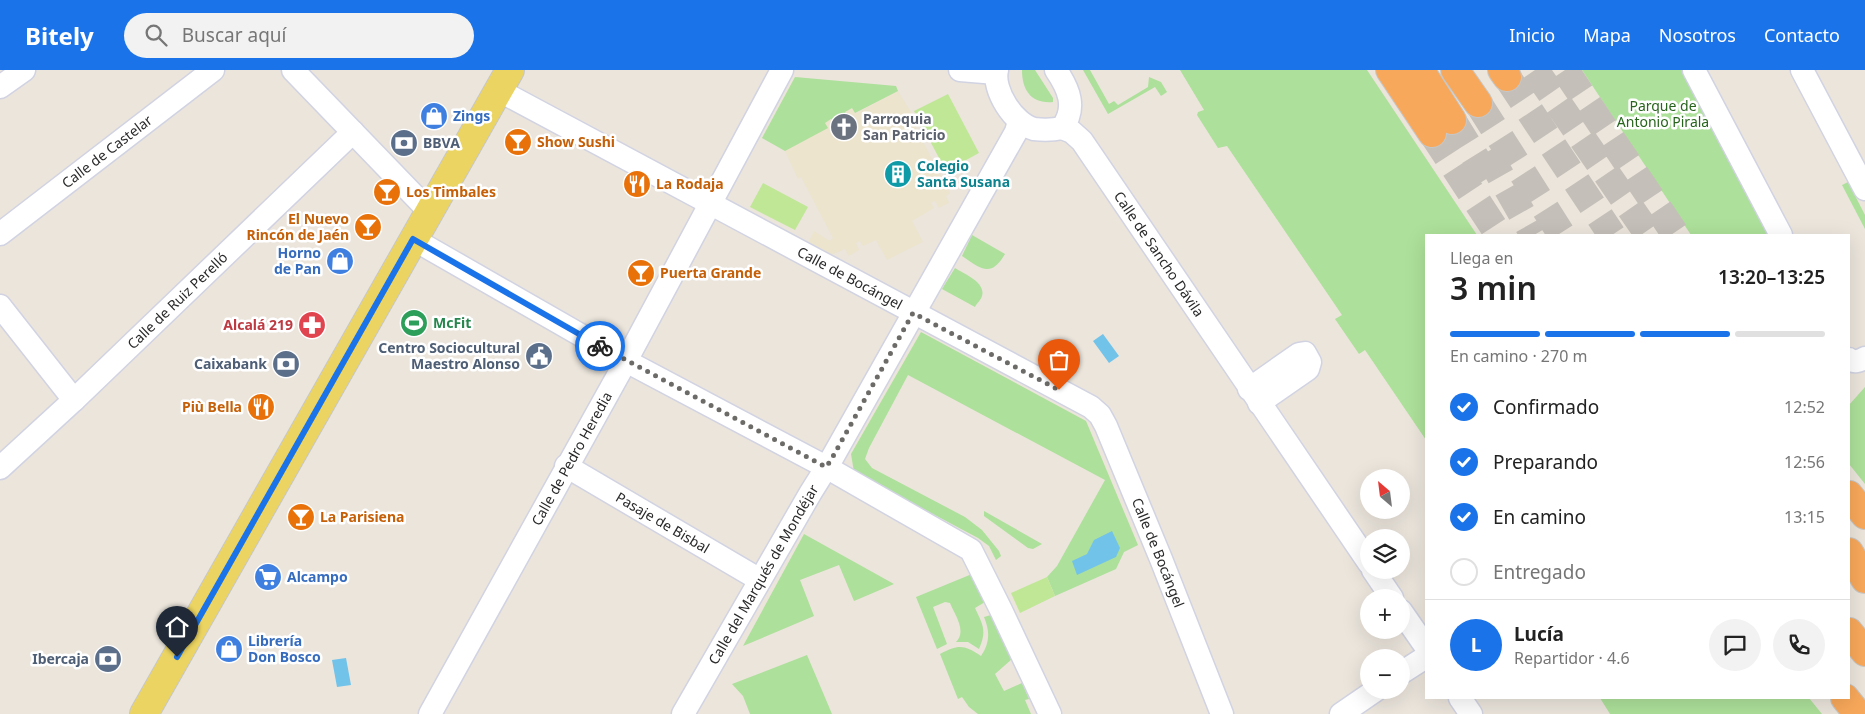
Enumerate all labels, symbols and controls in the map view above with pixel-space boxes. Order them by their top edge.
search box [124,13,474,58]
text: Bitely [25,19,94,52]
icon: search [142,21,170,49]
text: Buscar aquí [182,22,287,48]
text: Inicio [1509,23,1555,47]
text: Mapa [1583,23,1631,47]
text: Nosotros [1659,23,1736,47]
text: Contacto [1764,23,1840,47]
park label: Parque de Antonio Pirala [1617,96,1709,131]
shop icon: Zings [419,101,449,131]
place label: Zings [453,106,490,125]
place label: Parroquia San Patricio [863,109,946,144]
street label: Calle de Castelar [58,110,156,192]
church icon: Parroquia San Patricio [829,112,859,142]
bar icon: Show Sushi [503,127,533,157]
bank icon: BBVA [389,128,419,158]
place label: Show Sushi [537,132,615,151]
place label: BBVA [423,133,460,152]
place label: Colegio Santa Susana [917,156,1010,191]
building icon: Colegio Santa Susana [883,159,913,189]
restaurant icon: La Rodaja [622,169,652,199]
place label: La Rodaja [656,174,724,193]
bar icon: Los Timbales [372,177,402,207]
place label: Los Timbales [406,182,496,201]
street label: Calle de Sancho Dávila [1110,187,1209,320]
place label: El Nuevo Rincón de Jaén [246,209,349,244]
bar icon: El Nuevo Rincón de Jaén [353,212,383,242]
street label: Calle de Bocángel [794,242,906,314]
place label: Horno de Pan [274,243,321,278]
shop icon: Horno de Pan [325,246,355,276]
street label: Calle de Ruiz Perelló [123,247,231,353]
text: Llega en [1450,247,1513,269]
bar icon: Puerta Grande [626,258,656,288]
place label: Puerta Grande [660,263,761,282]
text: 13:20–13:25 [1718,264,1825,290]
text: 3 min [1450,266,1537,309]
sports icon: McFit [399,308,429,338]
pharmacy icon: Alcalá 219 [297,310,327,340]
place label: McFit [433,313,471,332]
place label: Alcalá 219 [223,315,293,334]
courier [575,321,625,371]
icon: bike [586,332,614,360]
place label: Centro Sociocultural Maestro Alonso [378,338,520,373]
pin [1038,339,1080,390]
public building icon: Centro Sociocultural Maestro Alonso [524,341,554,371]
text: En camino · 270 m [1450,345,1587,367]
icon: bag [1045,346,1073,374]
bank icon: Caixabank [271,349,301,379]
place label: Caixabank [194,354,267,373]
street label: Calle de Pedro Heredia [527,388,616,529]
restaurant icon: Più Bella [246,392,276,422]
icon: check [1450,393,1478,421]
text: Confirmado [1493,394,1599,420]
text: 12:52 [1784,396,1825,418]
place label: Più Bella [182,397,242,416]
icon: check [1450,448,1478,476]
text: Preparando [1493,449,1598,475]
text: 12:56 [1784,451,1825,473]
north arrow [1360,469,1410,519]
map controls [1360,469,1410,699]
street label: Calle del Marqués de Mondéjar [704,480,823,668]
street label: Pasaje de Bisbal [612,487,713,557]
street label: Calle de Bocángel [1128,495,1189,610]
bar icon: La Parisiena [286,502,316,532]
icon: check [1450,503,1478,531]
text: En camino [1493,504,1586,530]
text: 13:15 [1784,506,1825,528]
place label: La Parisiena [320,507,404,526]
button: layers [1360,529,1410,579]
text: Entregado [1493,559,1586,585]
supermarket icon: Alcampo [253,562,283,592]
place label: Alcampo [287,567,348,586]
button: + [1360,589,1410,639]
pin [156,606,198,657]
icon: home [163,613,191,641]
button: chat [1709,619,1761,671]
button: phone [1773,619,1825,671]
text: Lucía [1514,621,1564,647]
place label: Librería Don Bosco [248,631,321,666]
text: L [1471,632,1481,658]
shop icon: Librería Don Bosco [214,634,244,664]
bank icon: Ibercaja [93,644,123,674]
text: Repartidor · 4.6 [1514,647,1630,669]
place label: Ibercaja [32,649,89,668]
button: − [1360,649,1410,699]

